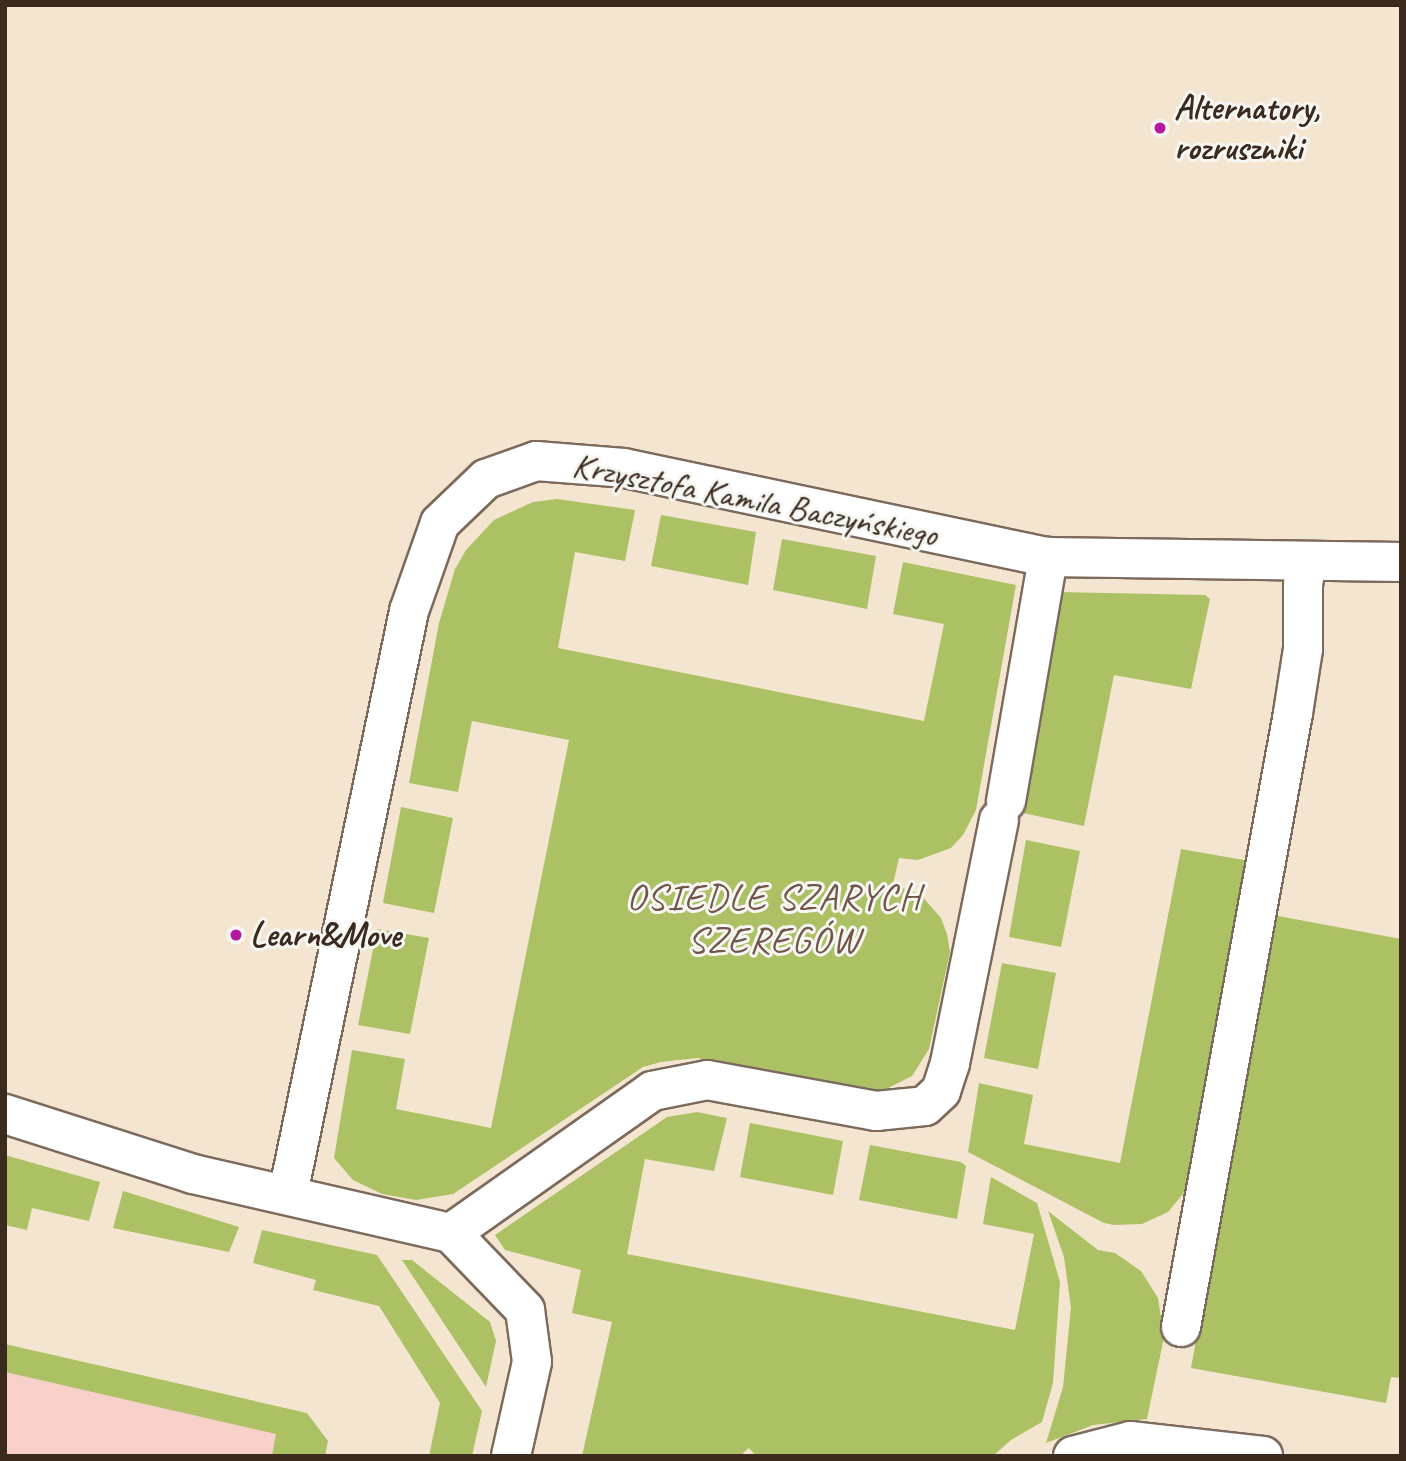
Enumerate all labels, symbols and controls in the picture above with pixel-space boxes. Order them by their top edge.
place label: Alternatory, rozruszniki [1174,87,1320,169]
marker: Alternatory, rozruszniki [1152,120,1168,136]
street label: Krzysztofa Kamila Baczyńskiego [569,444,941,556]
district label: OSIEDLE SZARYCH SZEREGÓW [629,876,919,963]
place label: Learn&Move [250,914,401,956]
marker: Learn&Move [228,927,244,943]

